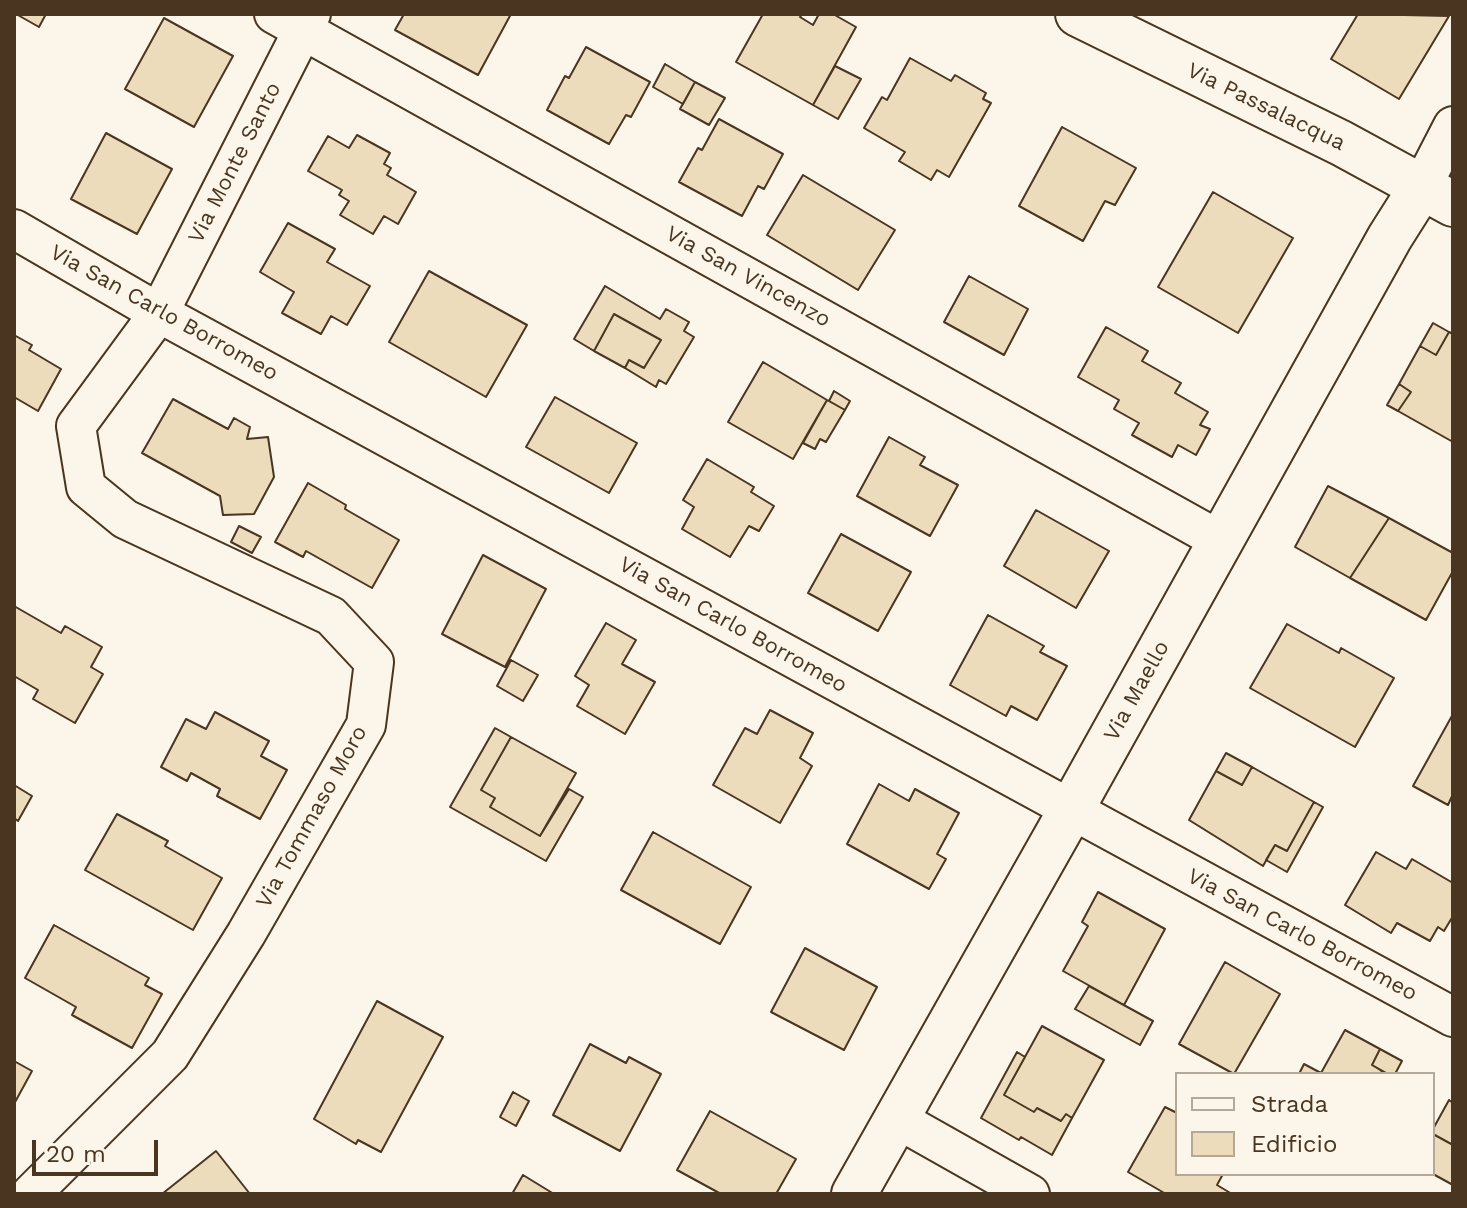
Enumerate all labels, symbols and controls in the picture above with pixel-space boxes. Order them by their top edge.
street label: Via Passalacqua [1183,57,1349,157]
street label: Via Monte Santo [183,78,287,248]
street label: Via San Vincenzo [661,221,835,333]
street label: Via San Carlo Borromeo [45,239,283,387]
street label: Via San Carlo Borromeo [614,551,852,699]
street label: Via Maello [1099,636,1175,746]
street label: Via Tommaso Moro [251,721,373,913]
street label: Via San Carlo Borromeo [1182,863,1422,1007]
legend [1175,1072,1435,1176]
text: Strada [1251,1090,1328,1118]
scale bar [36,1124,162,1174]
text: Edificio [1251,1130,1337,1158]
text: 20 m [46,1140,106,1168]

